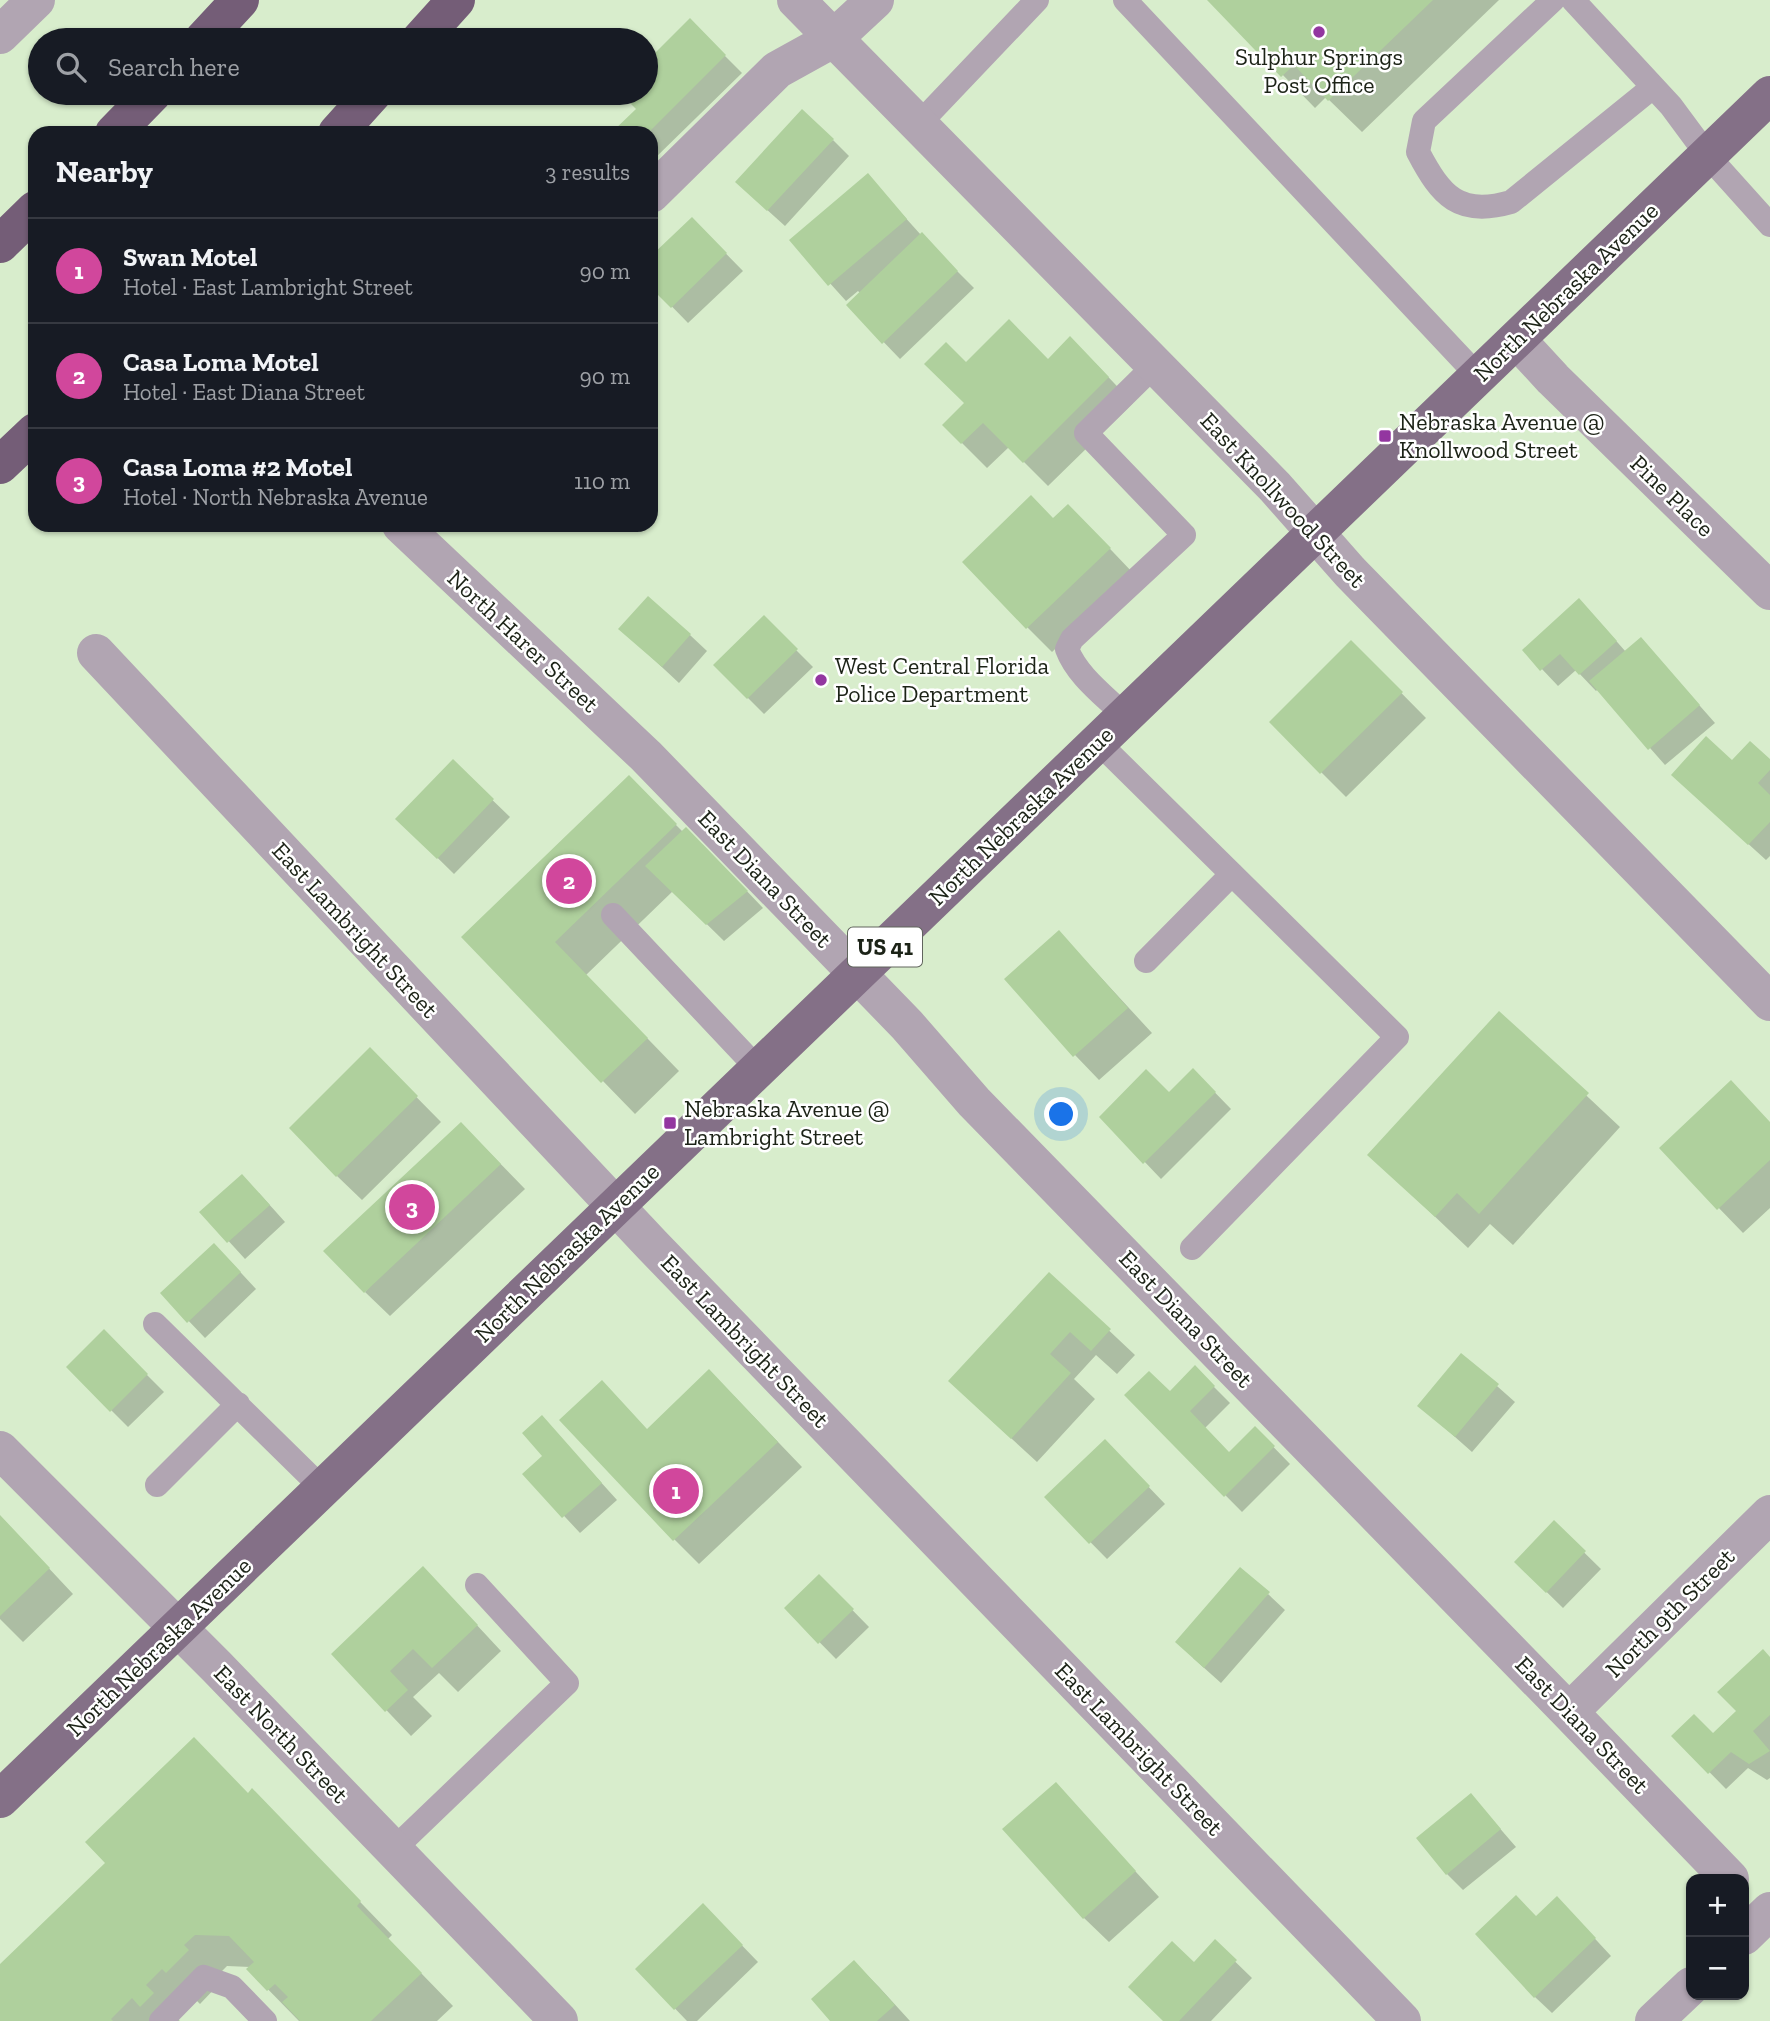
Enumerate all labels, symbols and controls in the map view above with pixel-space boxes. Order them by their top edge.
marker: Sulphur Springs Post Office [1311,24,1327,40]
search box [28,28,658,105]
place label: Sulphur Springs Post Office [1235,42,1403,99]
icon: search [52,48,90,86]
text: Search here [108,51,240,83]
text: Nearby [56,154,153,190]
text: 3 results [545,158,630,186]
street label: North Nebraska Avenue [1467,196,1664,387]
text: Swan Motel [123,241,257,273]
text: 1 [74,257,84,285]
text: 90 m [579,257,630,285]
text: Hotel · East Lambright Street [123,273,413,301]
text: Casa Loma Motel [123,346,319,378]
text: 2 [73,362,85,390]
text: 90 m [579,362,630,390]
text: Hotel · East Diana Street [123,378,365,406]
street label: East Knollwood Street [1195,406,1372,593]
place label: Nebraska Avenue @ Knollwood Street [1399,407,1605,464]
marker: Nebraska Avenue @ Knollwood Street [1377,428,1393,444]
street label: Pine Place [1624,449,1720,543]
text: Casa Loma #2 Motel [123,451,352,483]
text: 3 [73,467,85,495]
text: 110 m [574,467,630,495]
text: Hotel · North Nebraska Avenue [123,483,428,511]
street label: North Harer Street [442,563,605,718]
place label: West Central Florida Police Department [835,651,1049,708]
marker: West Central Florida Police Department [813,672,829,688]
street label: North Nebraska Avenue [922,720,1119,911]
street label: East Diana Street [692,804,838,953]
street label: East Lambright Street [266,836,444,1024]
pin: 2 [546,855,592,907]
road number: US 41 [848,928,922,966]
place label: Nebraska Avenue @ Lambright Street [684,1094,890,1151]
your location [1044,1097,1078,1131]
marker: Nebraska Avenue @ Lambright Street [662,1115,678,1131]
street label: North Nebraska Avenue [468,1157,665,1348]
pin: 3 [389,1181,435,1233]
street label: East Diana Street [1113,1244,1259,1393]
street label: East Lambright Street [655,1248,836,1433]
pin: 1 [653,1465,699,1517]
street label: North 9th Street [1599,1542,1740,1683]
street label: North Nebraska Avenue [60,1551,257,1742]
street label: East Diana Street [1509,1650,1655,1799]
street label: East Lambright Street [1049,1656,1230,1841]
street label: East North Street [208,1659,355,1809]
map controls [1686,1874,1749,2000]
button: + [1686,1874,1749,1937]
button: − [1686,1937,1749,2000]

